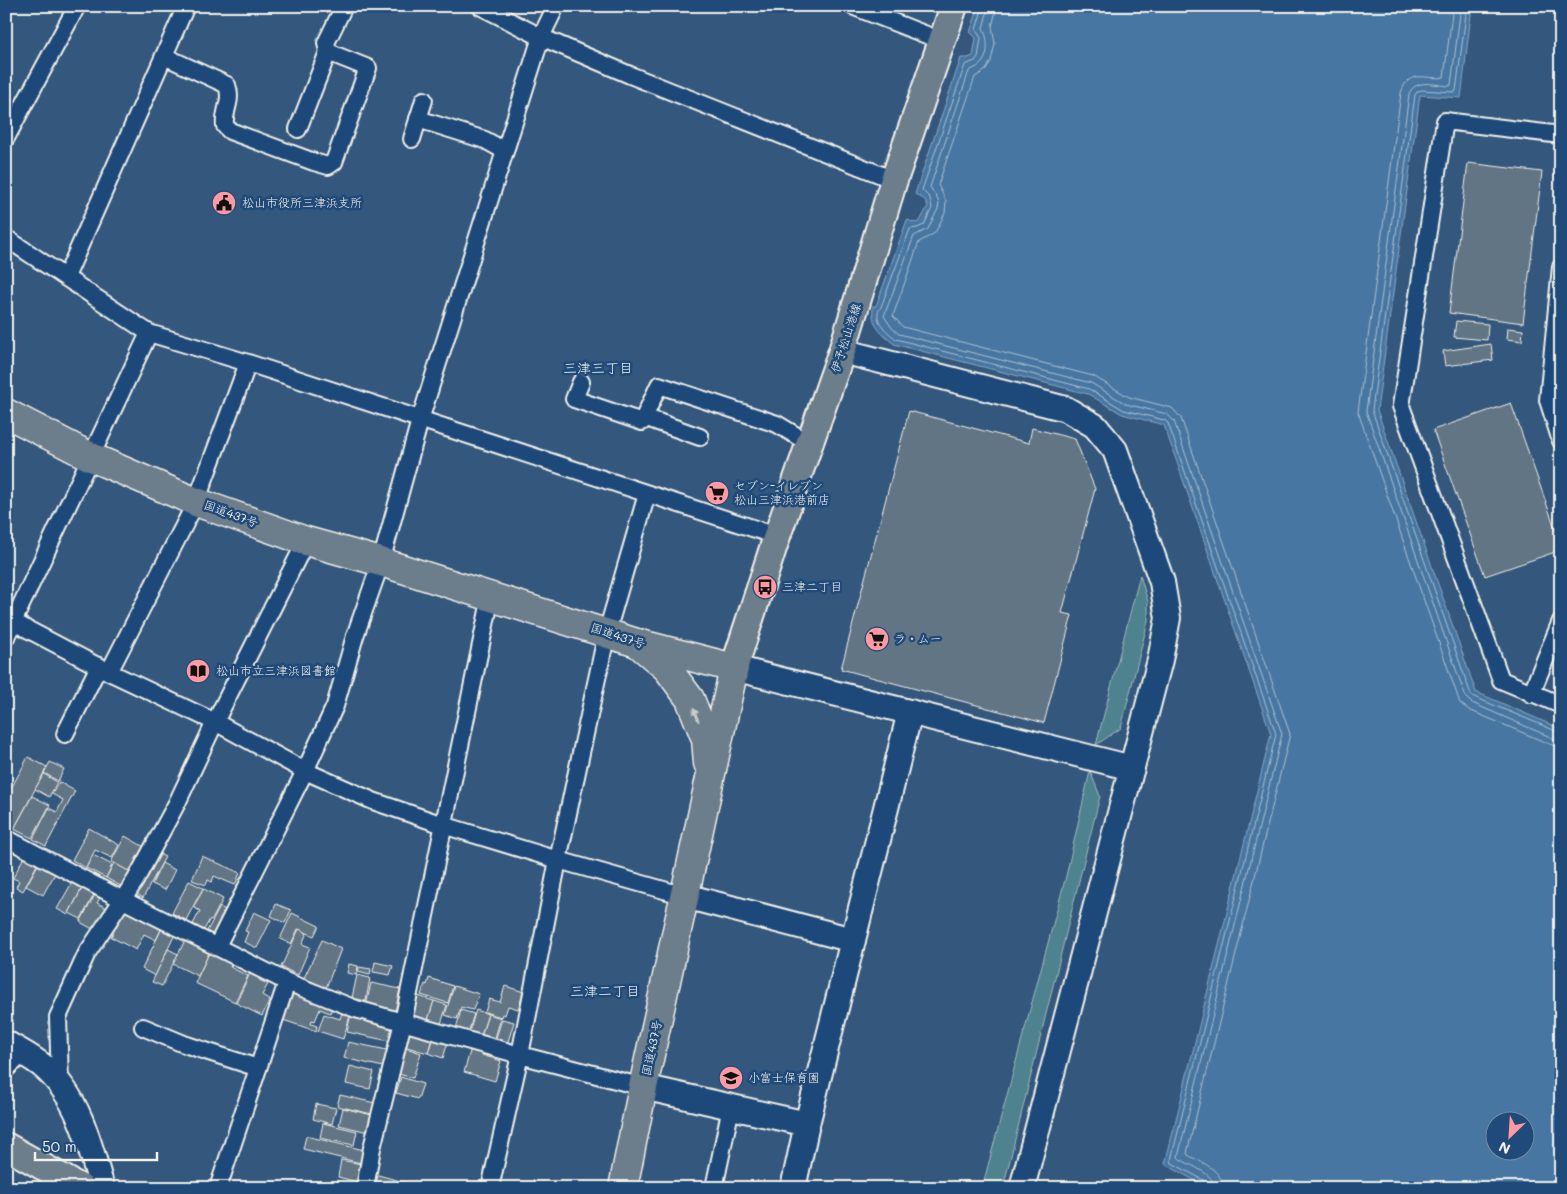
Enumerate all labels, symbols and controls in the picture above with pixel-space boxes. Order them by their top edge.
public building icon: 松山市役所三津浜支所 [211,190,237,216]
place label: 松山市役所三津浜支所 [242,194,362,210]
street label: 伊予松山港線 [826,301,864,374]
district label: 三津三丁目 [563,358,633,377]
place label: セブン-イレブン 松山三津浜港前店 [734,477,830,507]
supermarket icon: セブン-イレブン 松山三津浜港前店 [704,480,730,506]
street label: 国道437号 [202,496,261,530]
bus stop icon: 三津二丁目 [752,574,778,600]
place label: 三津二丁目 [782,578,842,594]
street label: 国道437号 [589,619,648,651]
supermarket icon: ラ・ムー [864,626,890,652]
place label: ラ・ムー [894,630,942,646]
library icon: 松山市立三津浜図書館 [185,658,211,684]
place label: 松山市立三津浜図書館 [216,662,336,678]
one-way arrow [692,707,700,722]
district label: 三津二丁目 [570,981,640,1000]
street label: 国道437号 [637,1018,665,1077]
school or university icon: 小富士保育園 [718,1065,744,1091]
place label: 小富士保育園 [748,1069,820,1085]
north arrow [1484,1112,1534,1162]
scale bar [35,1129,158,1161]
text: 50 m [42,1136,77,1156]
text: N [1495,1137,1513,1159]

